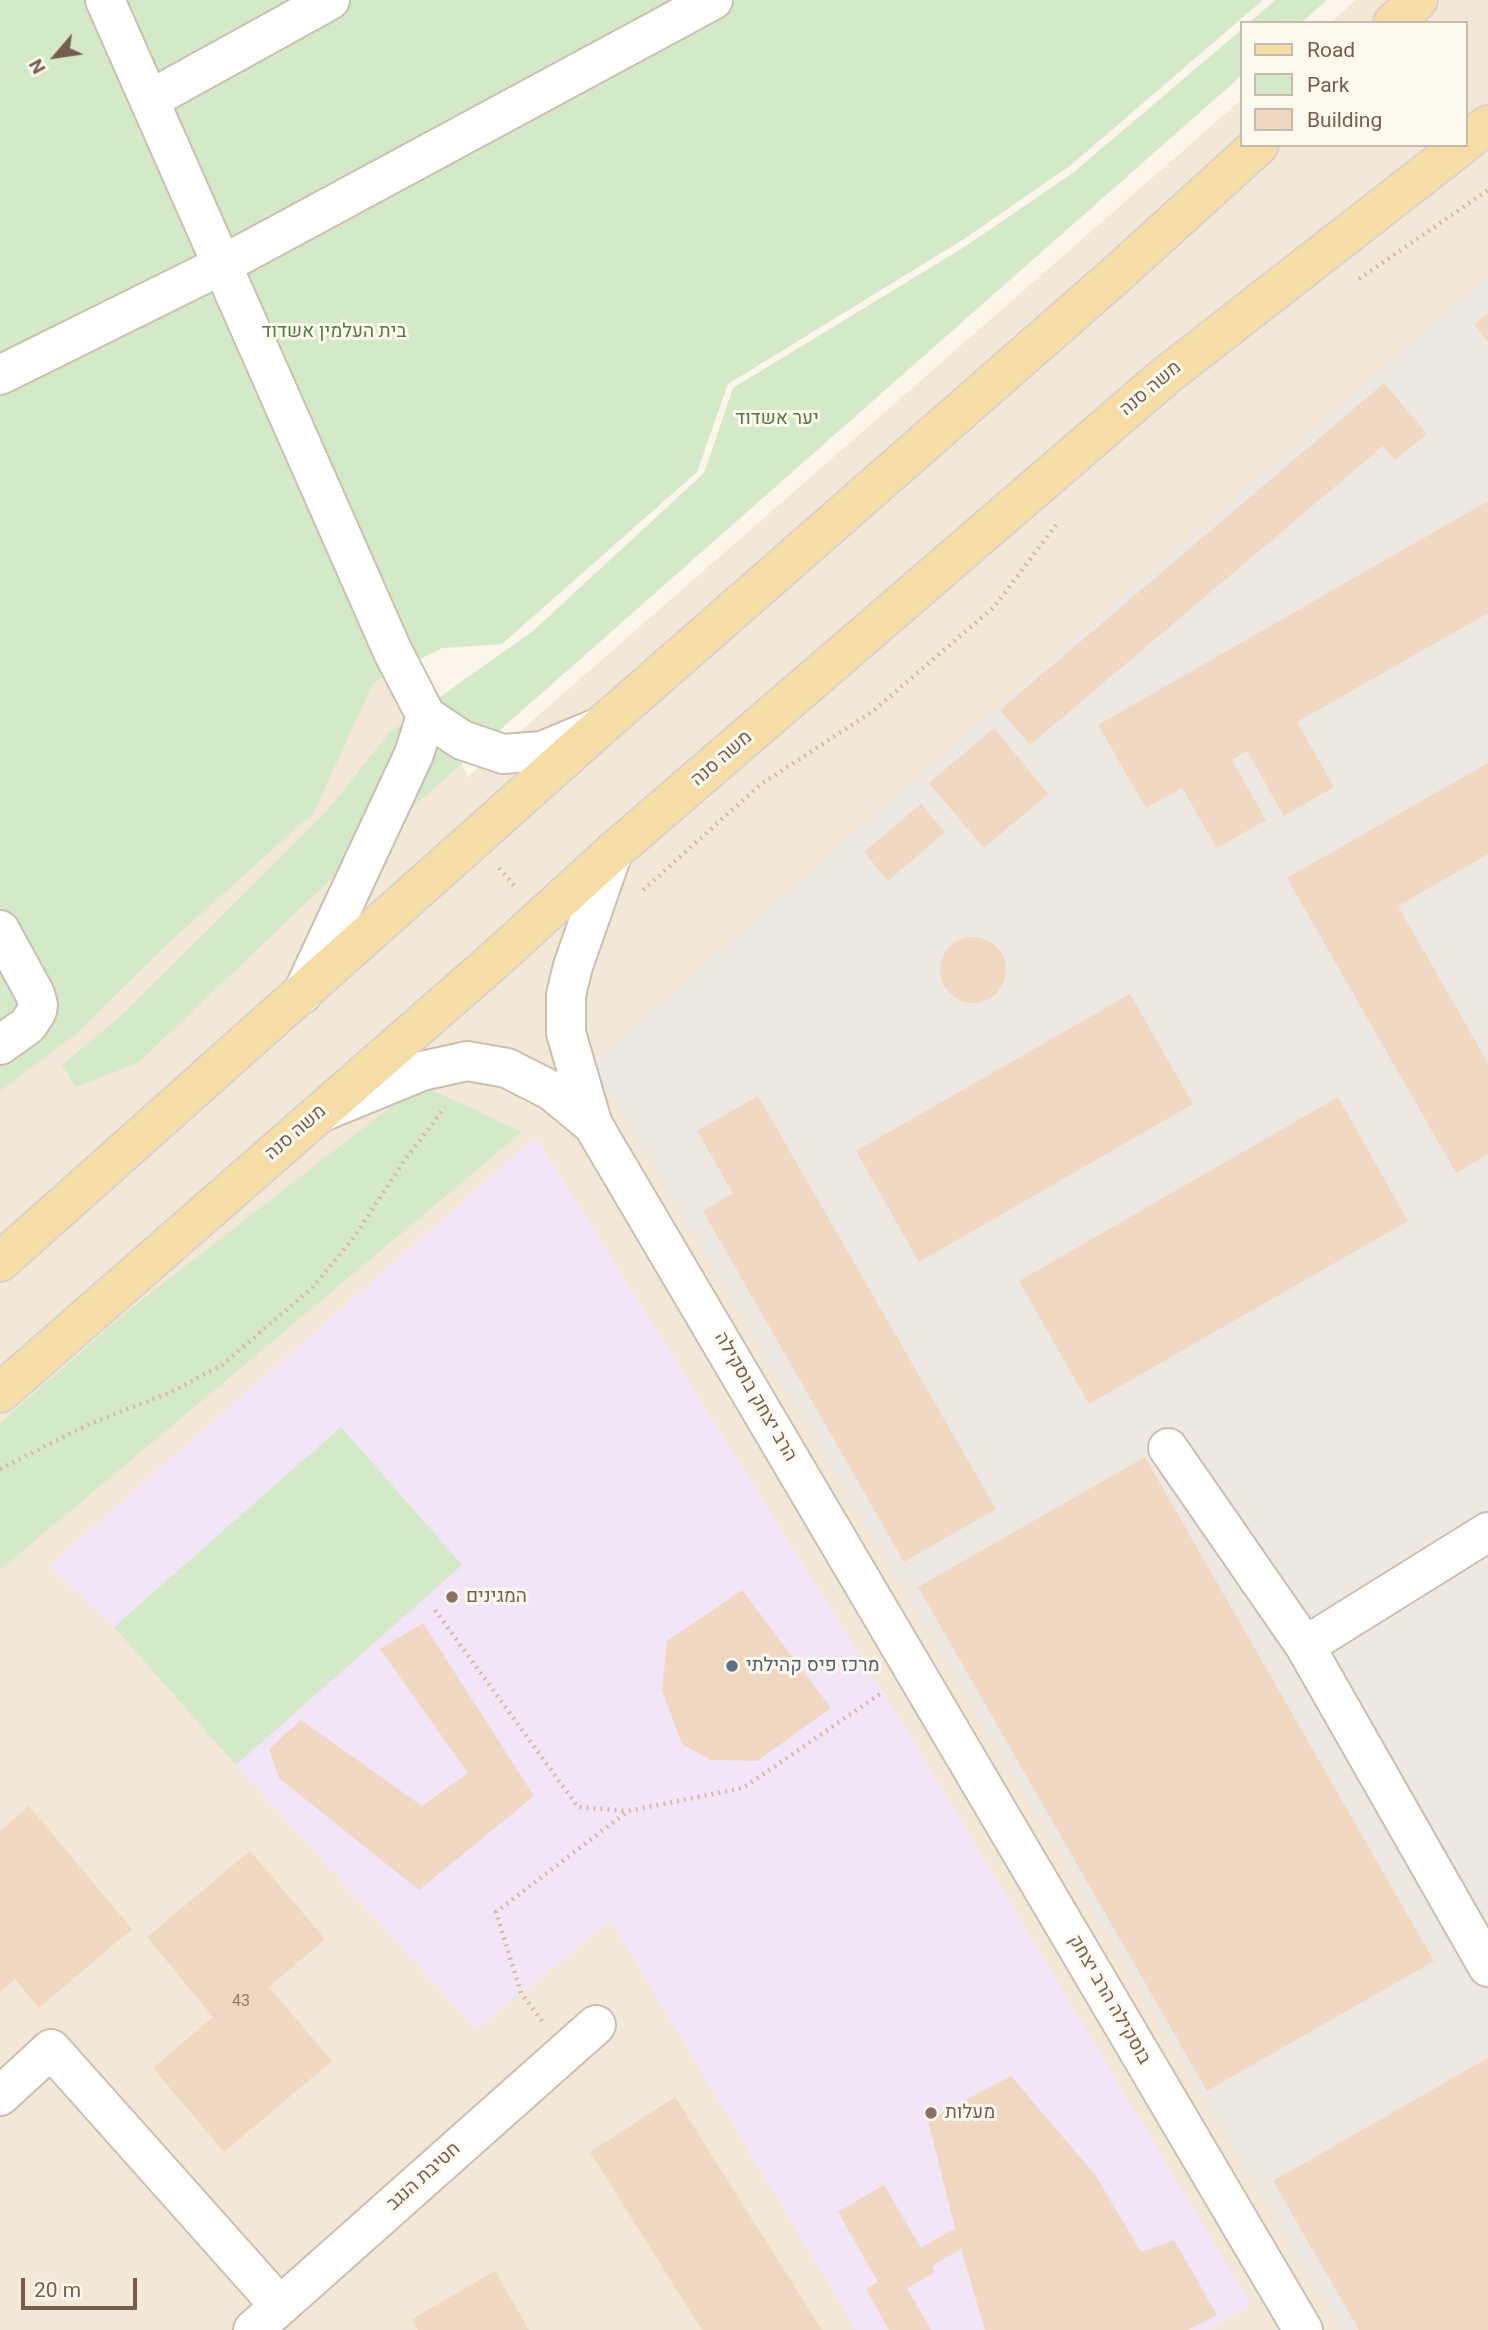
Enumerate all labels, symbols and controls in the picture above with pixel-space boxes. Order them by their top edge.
north arrow [21,21,91,91]
legend [1240,21,1467,147]
text: Road [1307,38,1355,62]
text: N [24,55,51,78]
text: Park [1307,73,1349,97]
text: Building [1307,108,1382,132]
park label: בית העלמין אשדוד [262,321,406,343]
street label: משה סנה [1116,357,1186,421]
park label: יער אשדוד [735,408,819,430]
street label: משה סנה [687,726,757,792]
street label: משה סנה [261,1100,331,1166]
street label: הרב יצחק בוסקילה [709,1328,801,1466]
place label: המגינים [466,1586,527,1608]
marker: המגינים [444,1589,460,1605]
place label: מרכז פיס קהילתי [746,1655,880,1677]
marker: מרכז פיס קהילתי [724,1658,740,1674]
street label: בוסקילה הרב יצחק [1063,1931,1155,2069]
house number: 43 [232,1992,250,2012]
place label: מעלות [945,2102,995,2124]
marker: מעלות [923,2105,939,2121]
street label: חטיבת הנגב [383,2138,465,2216]
scale bar [24,2264,140,2308]
text: 20 m [34,2278,81,2302]

